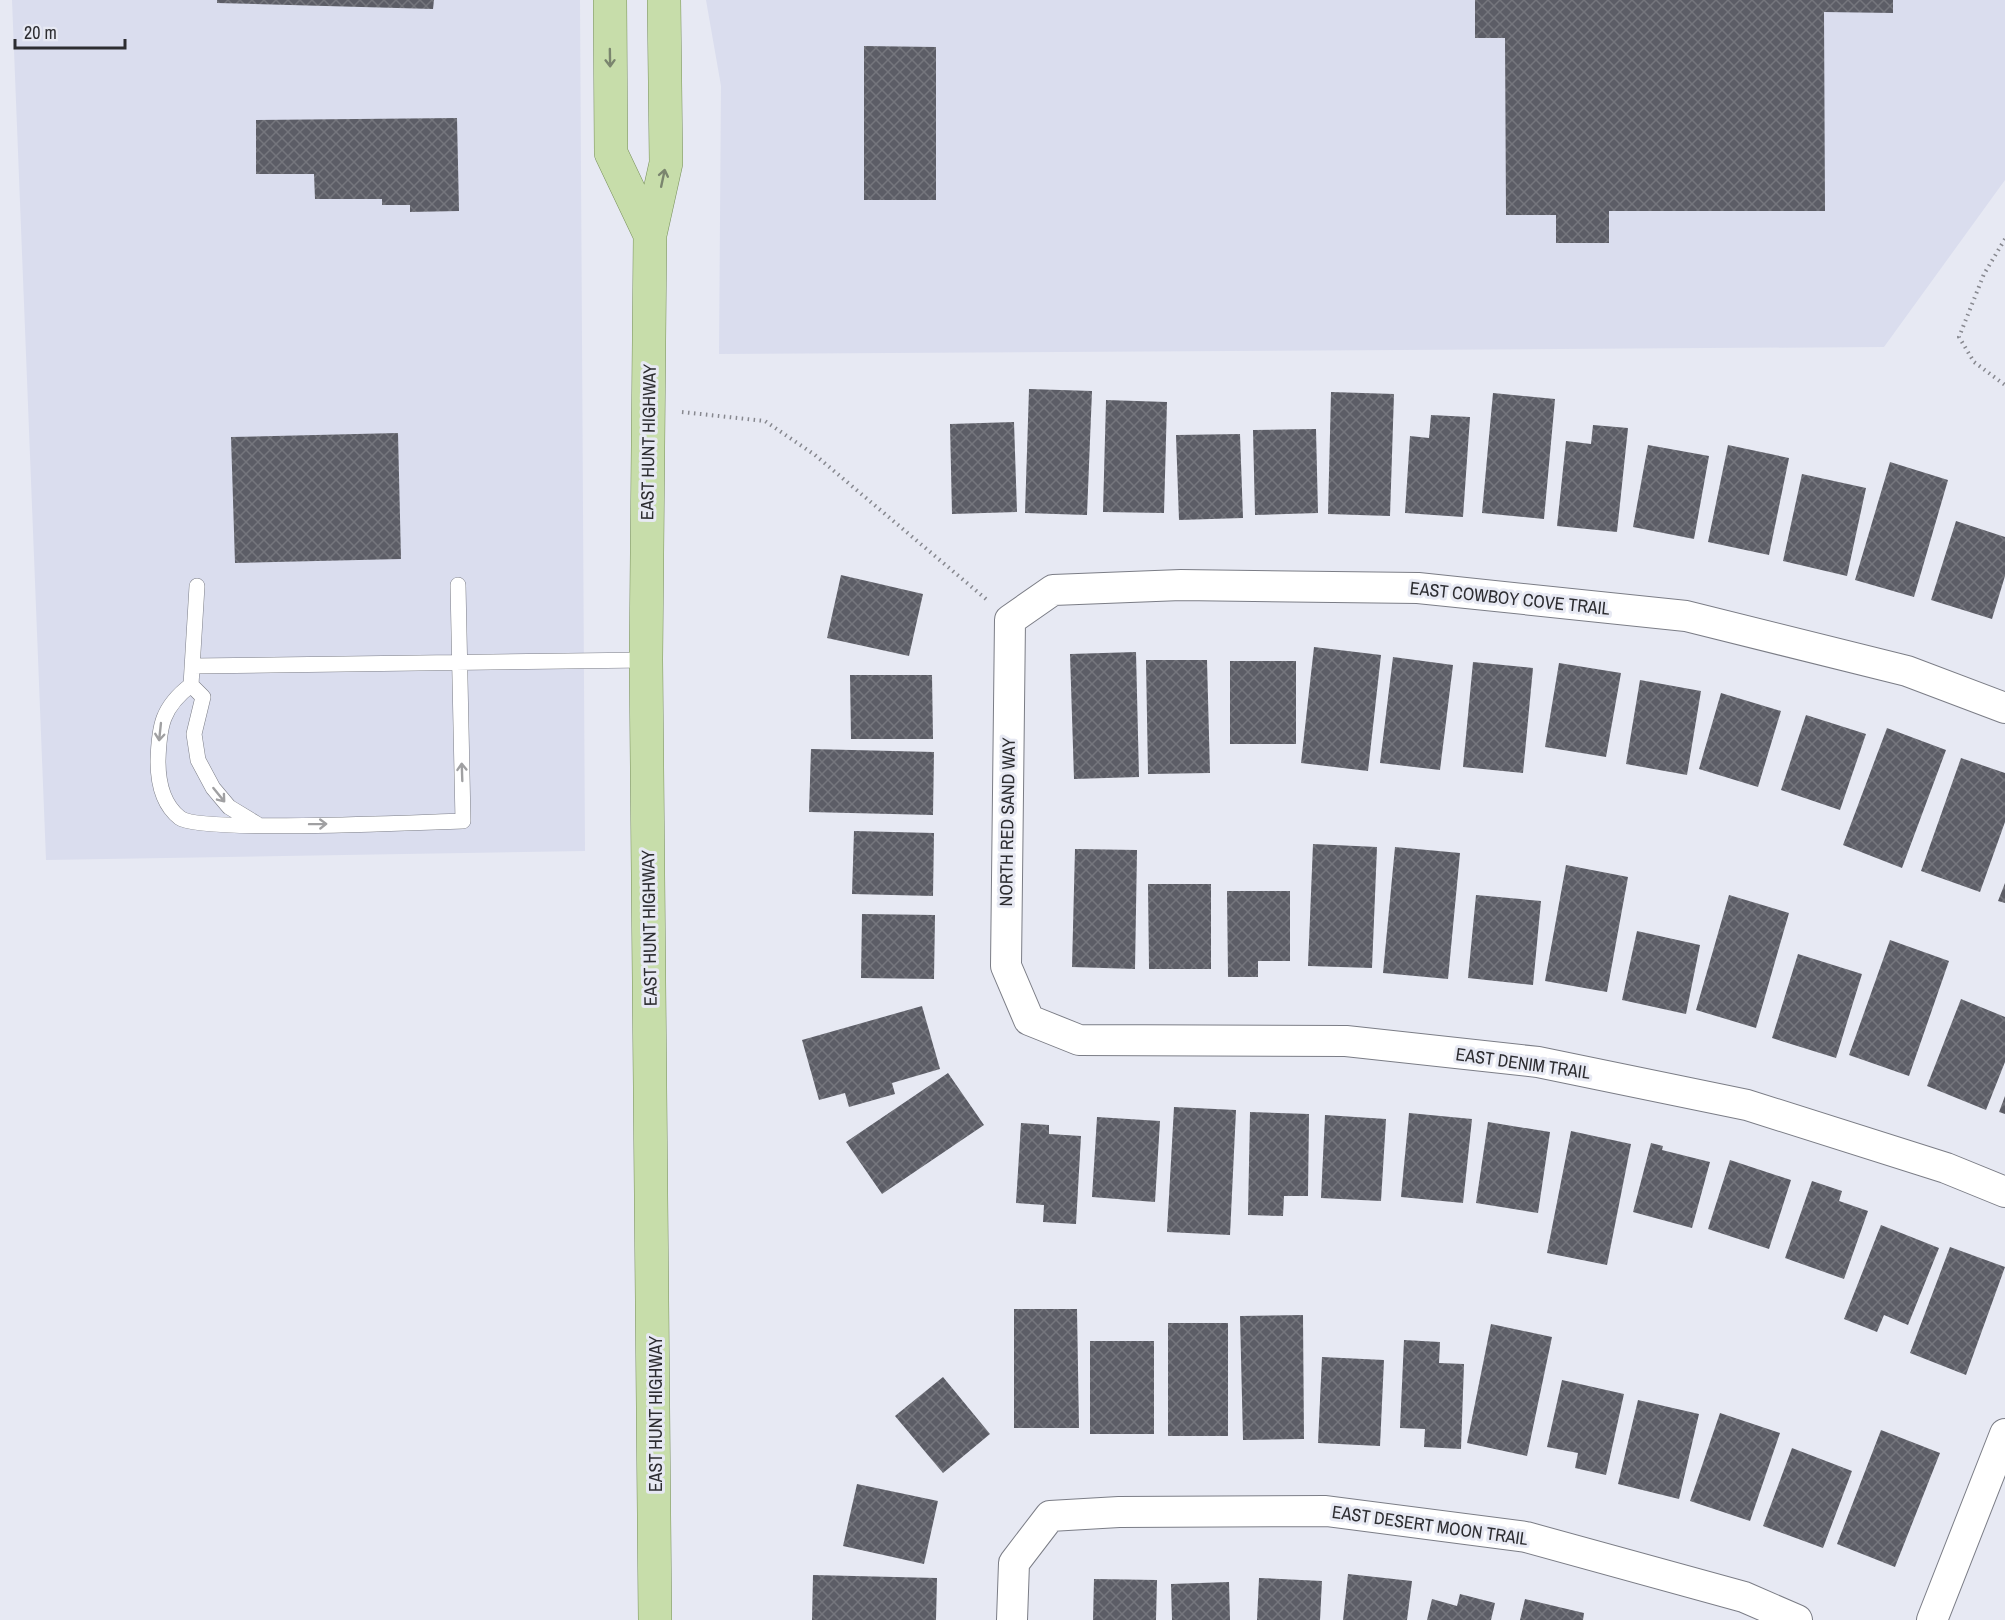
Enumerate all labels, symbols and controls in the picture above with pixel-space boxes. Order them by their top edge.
scale bar [15,12,124,50]
text: 20 m [24,20,57,45]
one-way arrow [604,48,616,68]
one-way arrow [658,169,669,189]
street label: EAST HUNT HIGHWAY [634,364,662,520]
street label: EAST COWBOY COVE TRAIL [1409,575,1611,621]
one-way arrow [154,722,165,742]
street label: NORTH RED SAND WAY [993,737,1021,907]
one-way arrow [456,763,468,783]
one-way arrow [212,786,225,802]
one-way arrow [307,818,327,830]
street label: EAST HUNT HIGHWAY [635,850,663,1006]
street label: EAST DENIM TRAIL [1454,1041,1592,1085]
street label: EAST HUNT HIGHWAY [643,1336,668,1492]
street label: EAST DESERT MOON TRAIL [1330,1499,1530,1551]

